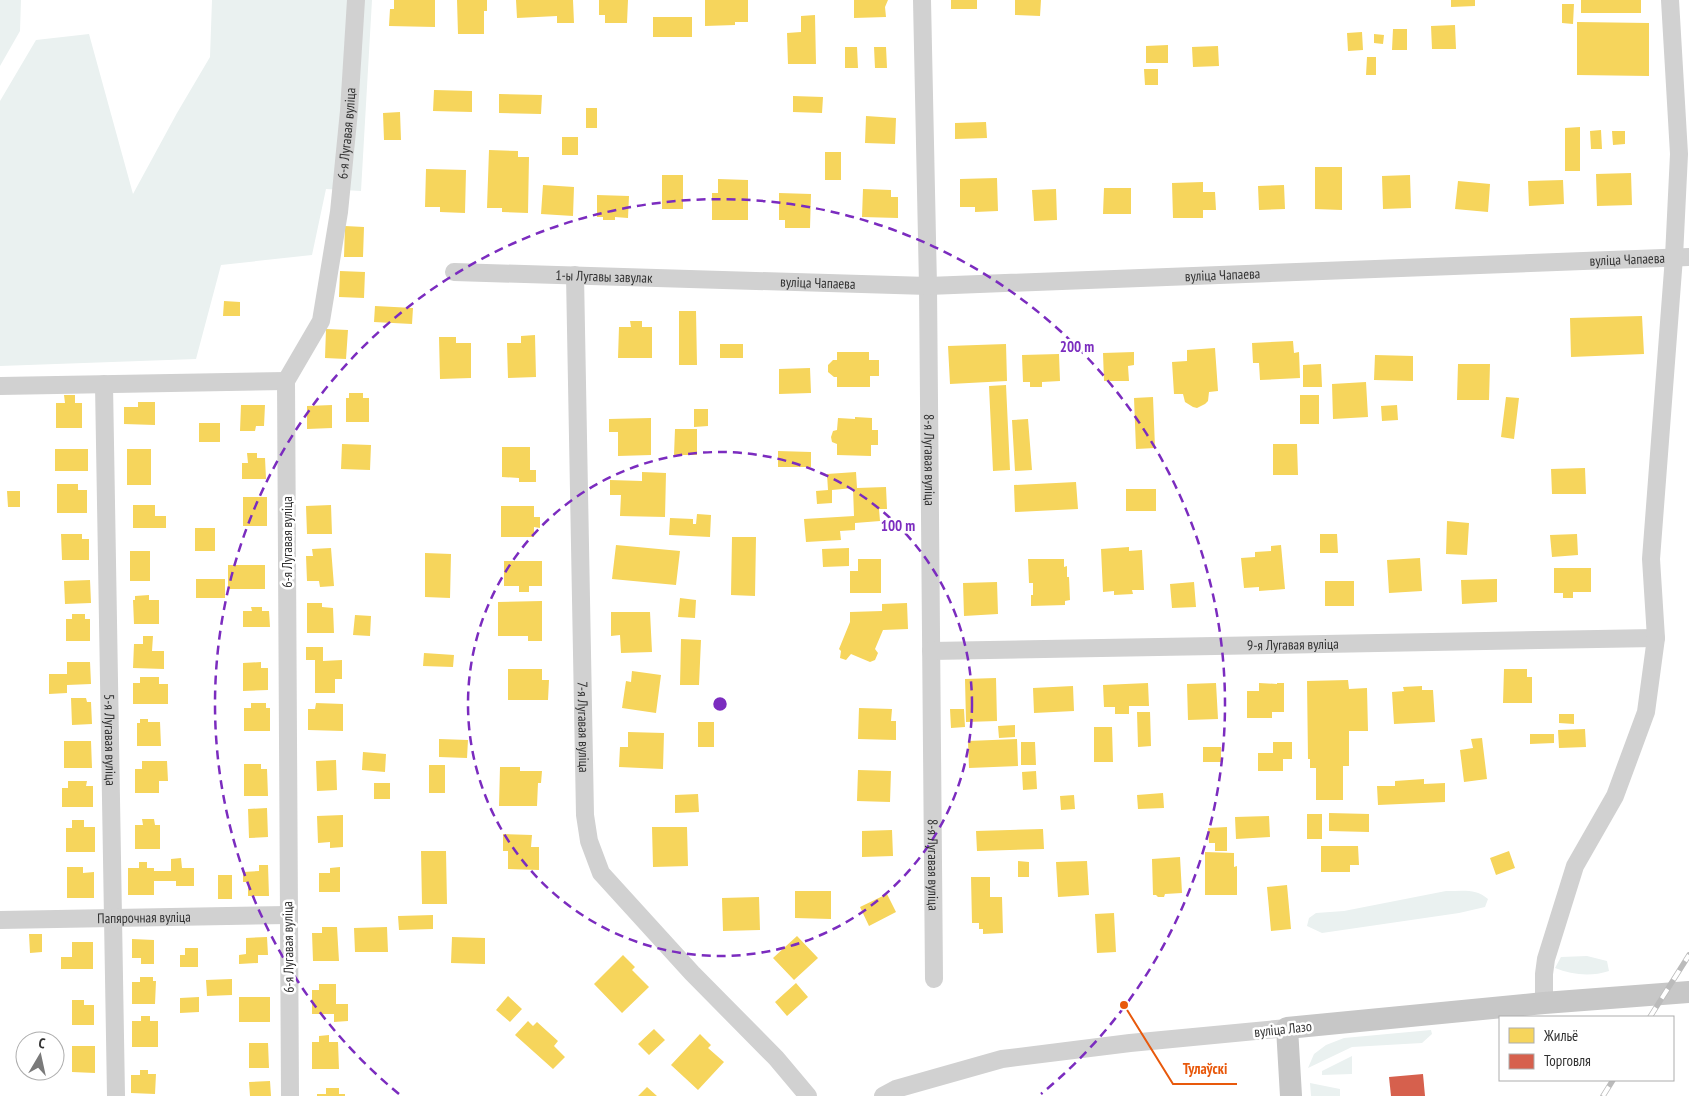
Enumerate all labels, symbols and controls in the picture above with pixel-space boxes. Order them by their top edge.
street label: 6-я Лугавая вуліца [333,87,359,180]
street label: вуліца Чапаева [1589,249,1665,270]
street label: вуліца Чапаева [1185,264,1261,285]
street label: 1-ы Лугавы завулак [555,266,653,287]
street label: вуліца Чапаева [780,273,856,293]
text: 200 m [1060,337,1094,356]
street label: 8-я Лугавая вуліца [920,414,939,506]
street label: 6-я Лугавая вуліца [278,496,296,588]
text: 100 m [881,516,915,535]
street label: 9-я Лугавая вуліца [1247,635,1339,654]
street label: 7-я Лугавая вуліца [574,681,593,773]
street label: 5-я Лугавая вуліца [100,694,120,786]
centre of rings [711,695,729,713]
street label: 8-я Лугавая вуліца [924,819,942,911]
street label: 6-я Лугавая вуліца [278,901,298,993]
street label: Папярочная вуліца [97,908,191,927]
legend [1499,1016,1674,1081]
street label: вуліца Лазо [1253,1017,1313,1041]
text: Жильё [1543,1026,1578,1045]
north arrow [15,1031,65,1081]
text: С [37,1034,47,1053]
text: Торговля [1544,1051,1591,1070]
callout: Тулаўскі [1173,1054,1237,1084]
text: Тулаўскі [1183,1059,1227,1078]

